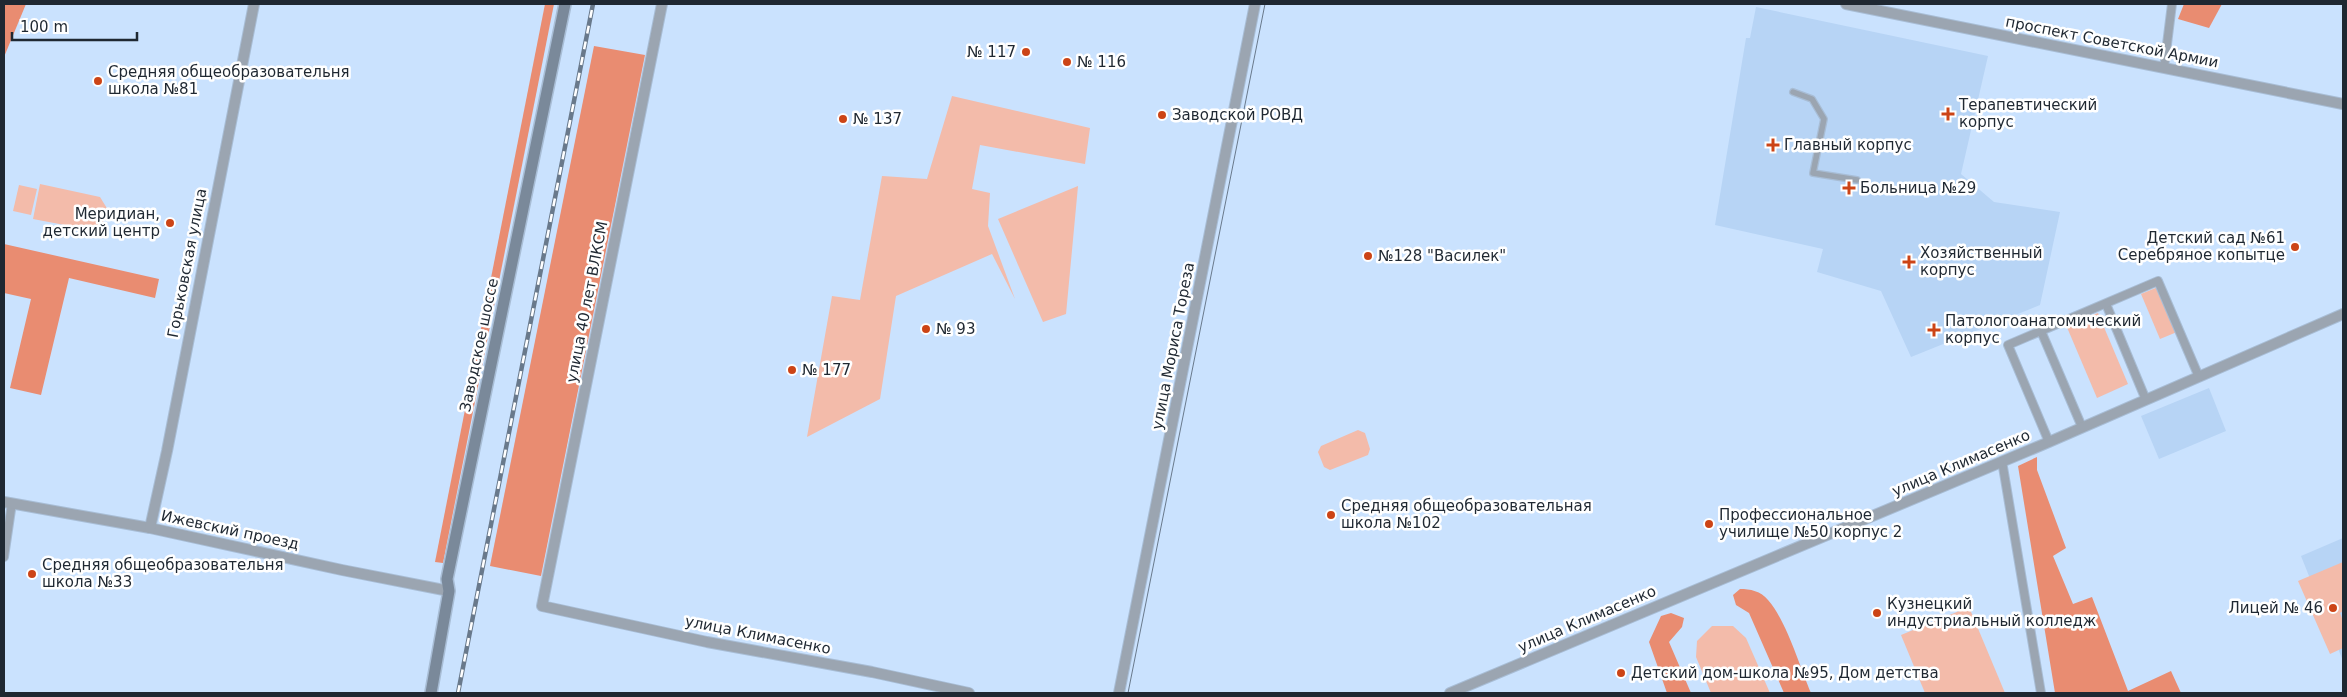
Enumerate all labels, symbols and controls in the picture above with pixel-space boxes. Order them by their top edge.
scale bar [12,10,138,42]
street label: проспект Советской Армии [2004,13,2220,71]
text: 100 m [20,18,68,36]
place label: № 117 [967,43,1016,61]
marker: № 117 [1020,46,1032,58]
place label: № 116 [1077,53,1126,71]
marker: № 116 [1061,56,1073,68]
place label: Средняя общеобразовательня школа №81 [108,63,350,98]
marker: Средняя общеобразовательня школа №81 [92,75,104,87]
place label: Терапевтический корпус [1958,96,2097,131]
place label: Заводской РОВД [1172,106,1303,124]
marker: Терапевтический корпус [1941,107,1955,121]
marker: Заводской РОВД [1156,109,1168,121]
place label: № 137 [853,110,902,128]
marker: № 137 [837,113,849,125]
place label: Главный корпус [1784,136,1912,154]
marker: Главный корпус [1766,138,1780,152]
place label: Больница №29 [1860,179,1976,197]
marker: Больница №29 [1842,181,1856,195]
street label: Горьковская улица [164,187,210,339]
place label: Меридиан, детский центр [43,205,160,240]
marker: Меридиан, детский центр [164,217,176,229]
street label: улица 40 лет ВЛКСМ [562,220,612,384]
place label: Детский сад №61 Серебряное копытце [2118,229,2285,264]
marker: Детский сад №61 Серебряное копытце [2289,241,2301,253]
place label: Хозяйственный корпус [1920,244,2042,279]
place label: №128 "Василек" [1378,247,1506,265]
marker: №128 "Василек" [1362,250,1374,262]
marker: Хозяйственный корпус [1902,255,1916,269]
street label: улица Мориса Тореза [1148,261,1198,431]
street label: Заводское шоссе [456,276,502,414]
place label: Патологоанатомический корпус [1945,312,2141,347]
place label: № 93 [936,320,975,338]
marker: № 93 [920,323,932,335]
marker: Патологоанатомический корпус [1927,323,1941,337]
place label: № 177 [802,361,851,379]
marker: № 177 [786,364,798,376]
street label: улица Климасенко [1889,426,2033,500]
place label: Средняя общеобразовательная школа №102 [1341,497,1592,532]
place label: Профессиональное училище №50 корпус 2 [1719,506,1902,541]
street label: Ижевский проезд [159,507,301,553]
marker: Средняя общеобразовательная школа №102 [1325,509,1337,521]
marker: Профессиональное училище №50 корпус 2 [1703,518,1715,530]
place label: Средняя общеобразовательня школа №33 [42,556,284,591]
marker: Средняя общеобразовательня школа №33 [26,568,38,580]
street label: улица Климасенко [1515,582,1659,656]
place label: Кузнецкий индустриальный колледж [1887,595,2096,630]
place label: Лицей № 46 [2229,599,2323,617]
marker: Лицей № 46 [2327,602,2339,614]
marker: Кузнецкий индустриальный колледж [1871,607,1883,619]
street label: улица Климасенко [683,612,833,658]
place label: Детский дом-школа №95, Дом детства [1631,664,1939,682]
marker: Детский дом-школа №95, Дом детства [1615,667,1627,679]

